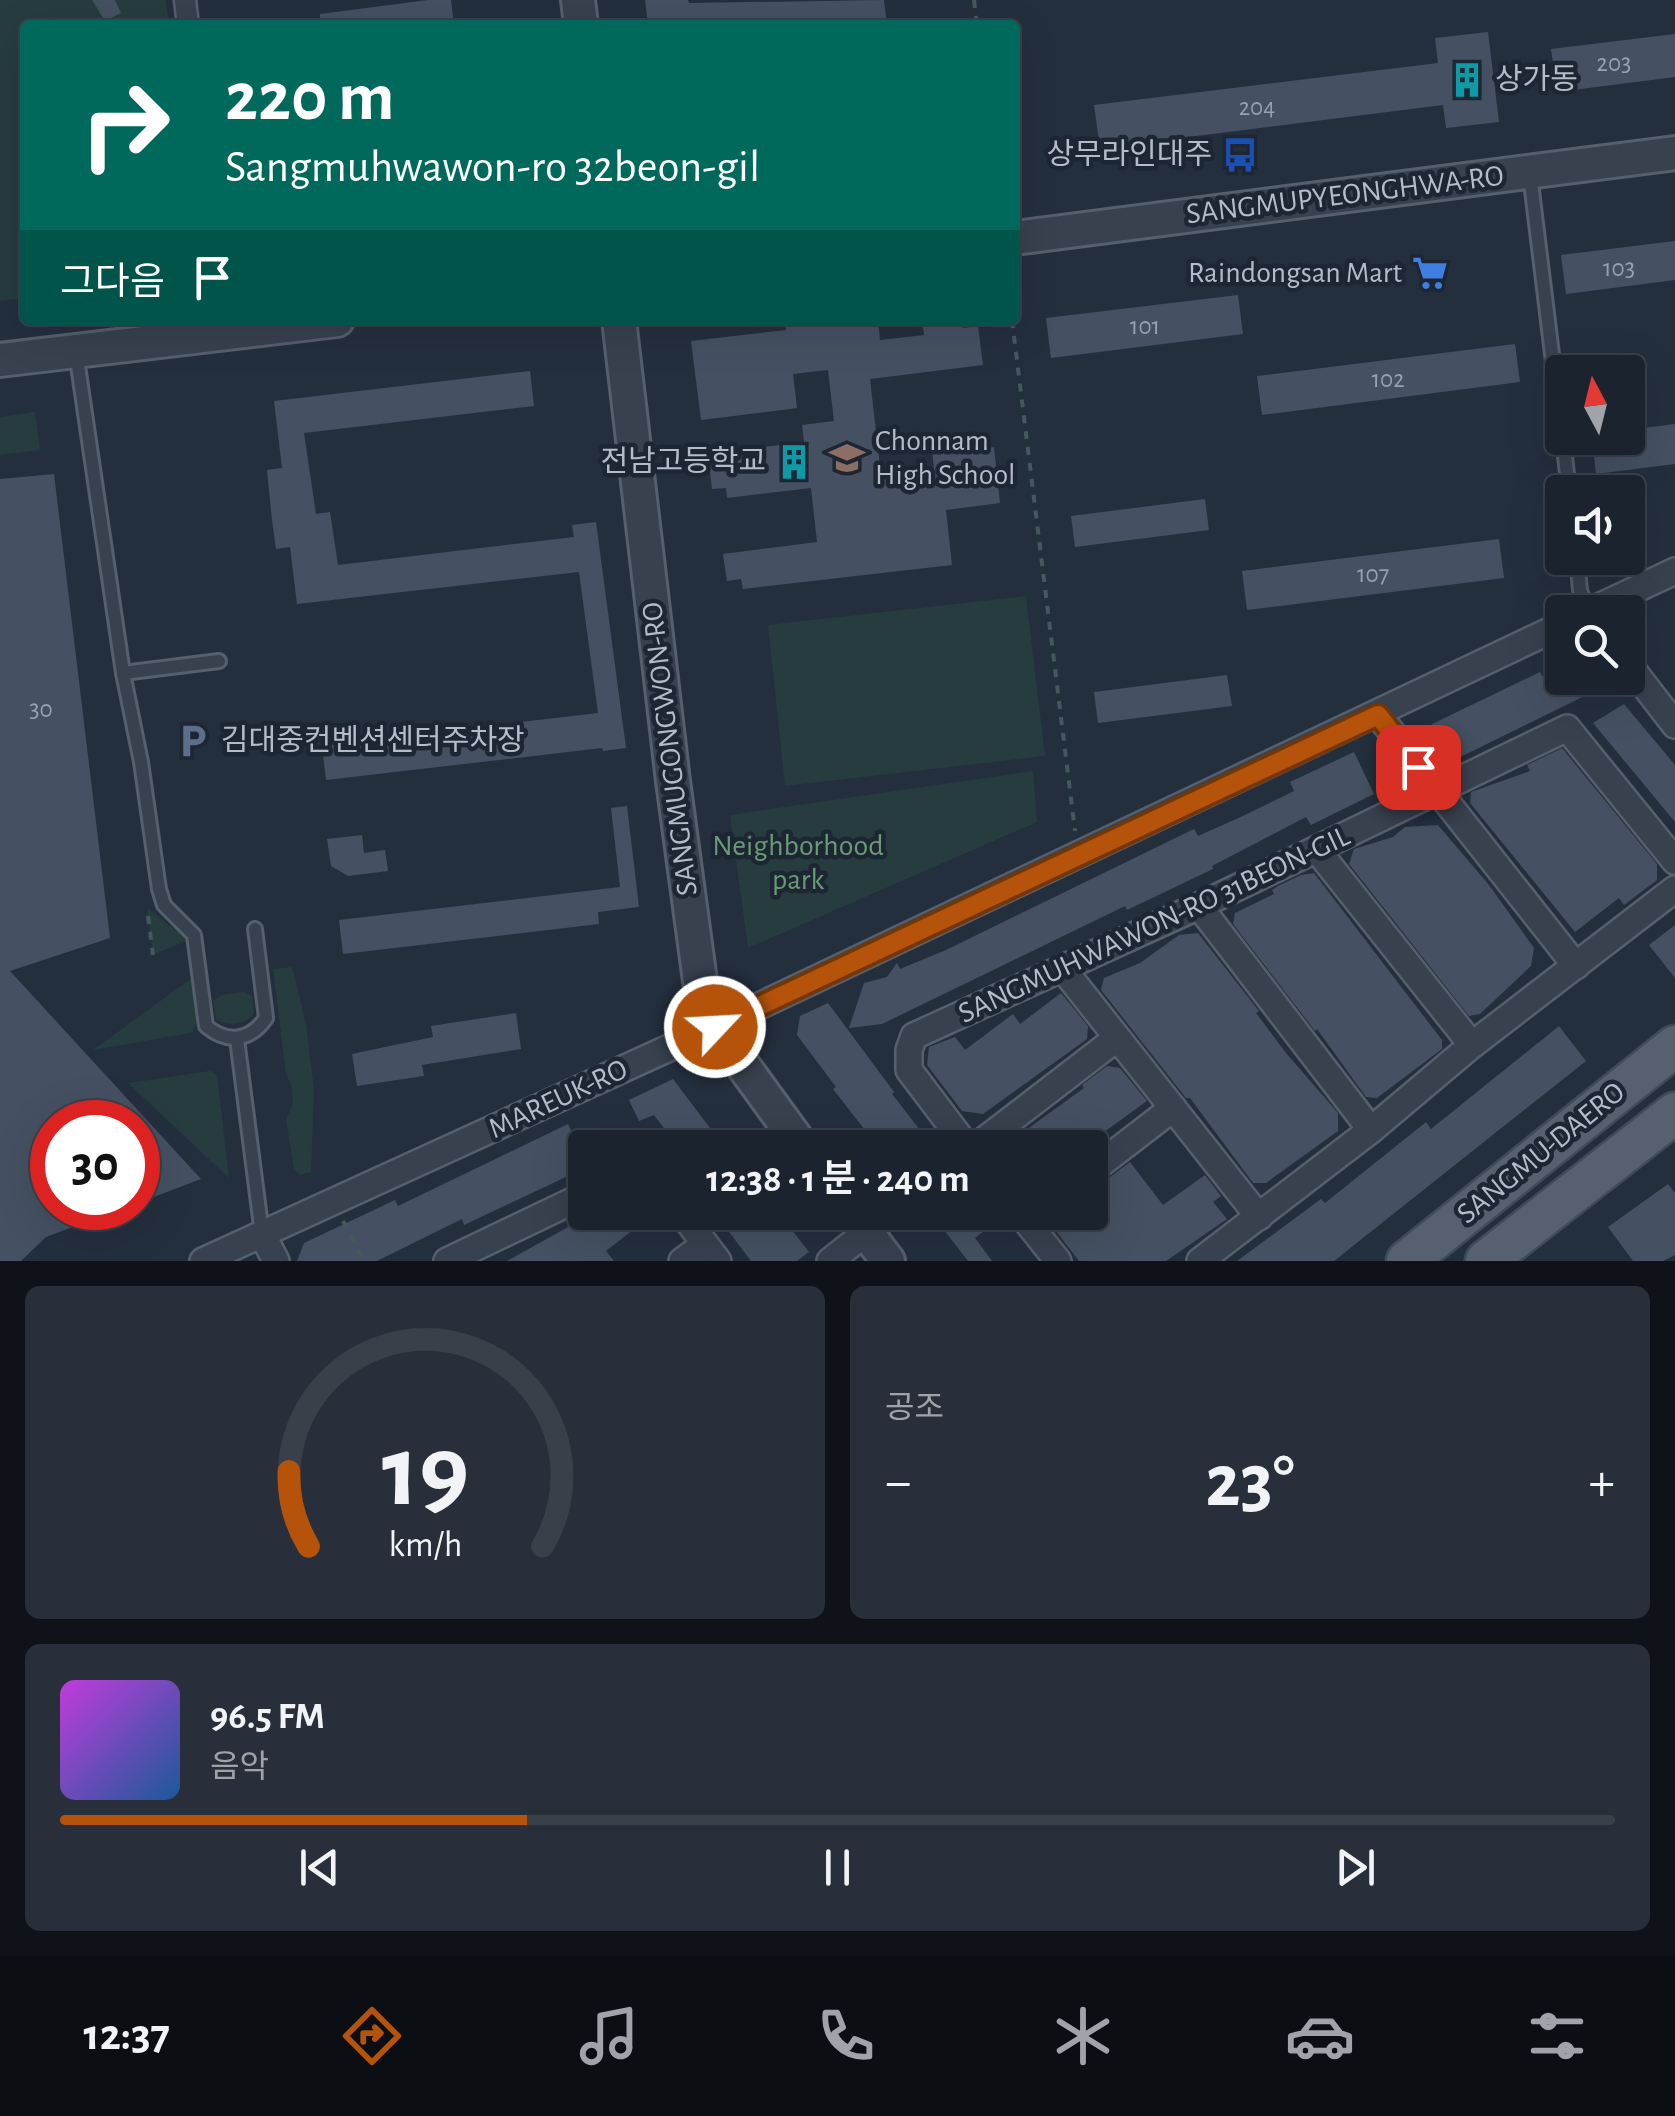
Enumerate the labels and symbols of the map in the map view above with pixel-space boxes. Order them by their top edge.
house number: 203 [1597,51,1631,76]
building icon: 상가동 [1448,61,1486,99]
place label: 상가동 [1495,64,1578,95]
house number: 204 [1239,95,1275,120]
bus stop icon: 상무라인대주 [1221,136,1259,174]
place label: 상무라인대주 [1046,139,1212,170]
street label: SANGMUPYEONGHWA-RO [1185,161,1505,229]
supermarket icon: Raindongsan Mart [1411,254,1449,292]
house number: 103 [1603,256,1635,281]
place label: Raindongsan Mart [1188,258,1402,288]
house number: 101 [1130,314,1160,339]
north arrow [1545,355,1645,455]
house number: 102 [1371,367,1405,392]
place label: Chonnam High School [875,426,1016,490]
school or university icon: Chonnam High School [828,439,866,477]
building icon: 전남고등학교 [775,443,813,481]
place label: 전남고등학교 [600,446,766,477]
house number: 107 [1357,562,1389,587]
street label: SANGMUGONGWON-RO [637,600,703,898]
house number: 30 [29,697,53,722]
parking icon: 김대중컨벤션센터주차장 [174,722,212,760]
place label: 김대중컨벤션센터주차장 [221,724,525,756]
pin [1376,725,1461,810]
street label: SANGMUHWAWON-RO 31BEON-GIL [954,821,1355,1029]
park label: Neighborhood park [712,831,884,895]
position arrow [663,975,767,1079]
street label: MAREUK-RO [484,1054,632,1144]
street label: SANGMU-DAERO [1452,1077,1630,1229]
speed limit sign: 30 [30,1100,160,1230]

